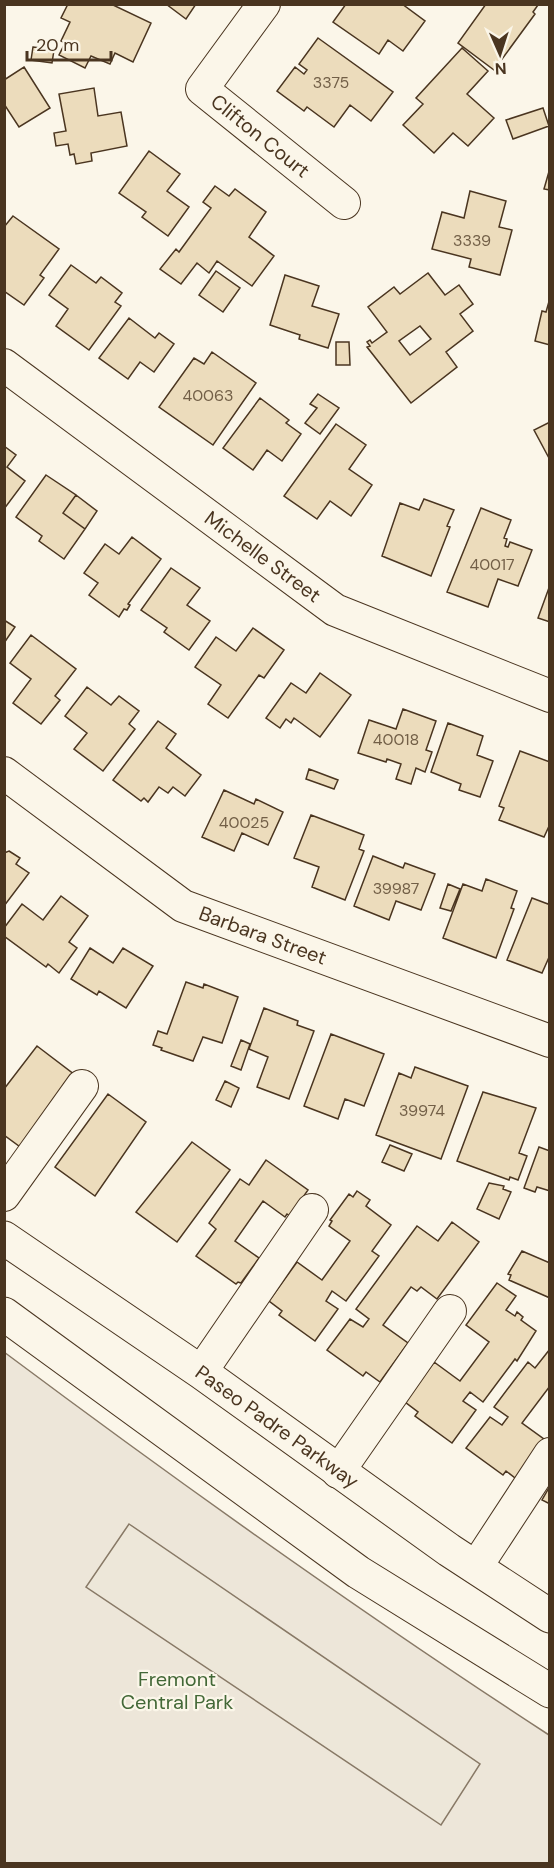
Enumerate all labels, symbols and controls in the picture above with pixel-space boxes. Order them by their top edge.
scale bar [27,24,111,62]
north arrow [470,24,530,84]
text: 20 m [36,33,79,57]
text: N [494,58,507,79]
house number: 3375 [313,72,349,93]
street label: Clifton Court [206,88,315,184]
house number: 3339 [453,230,491,251]
house number: 40063 [182,385,234,406]
street label: Michelle Street [199,505,326,608]
house number: 40017 [469,554,515,575]
house number: 40018 [373,729,419,750]
house number: 40025 [219,812,269,833]
house number: 39987 [373,878,419,899]
street label: Barbara Street [195,900,330,971]
house number: 39974 [399,1100,445,1121]
street label: Paseo Padre Parkway [190,1359,364,1494]
park label: Fremont Central Park [121,1666,233,1715]

